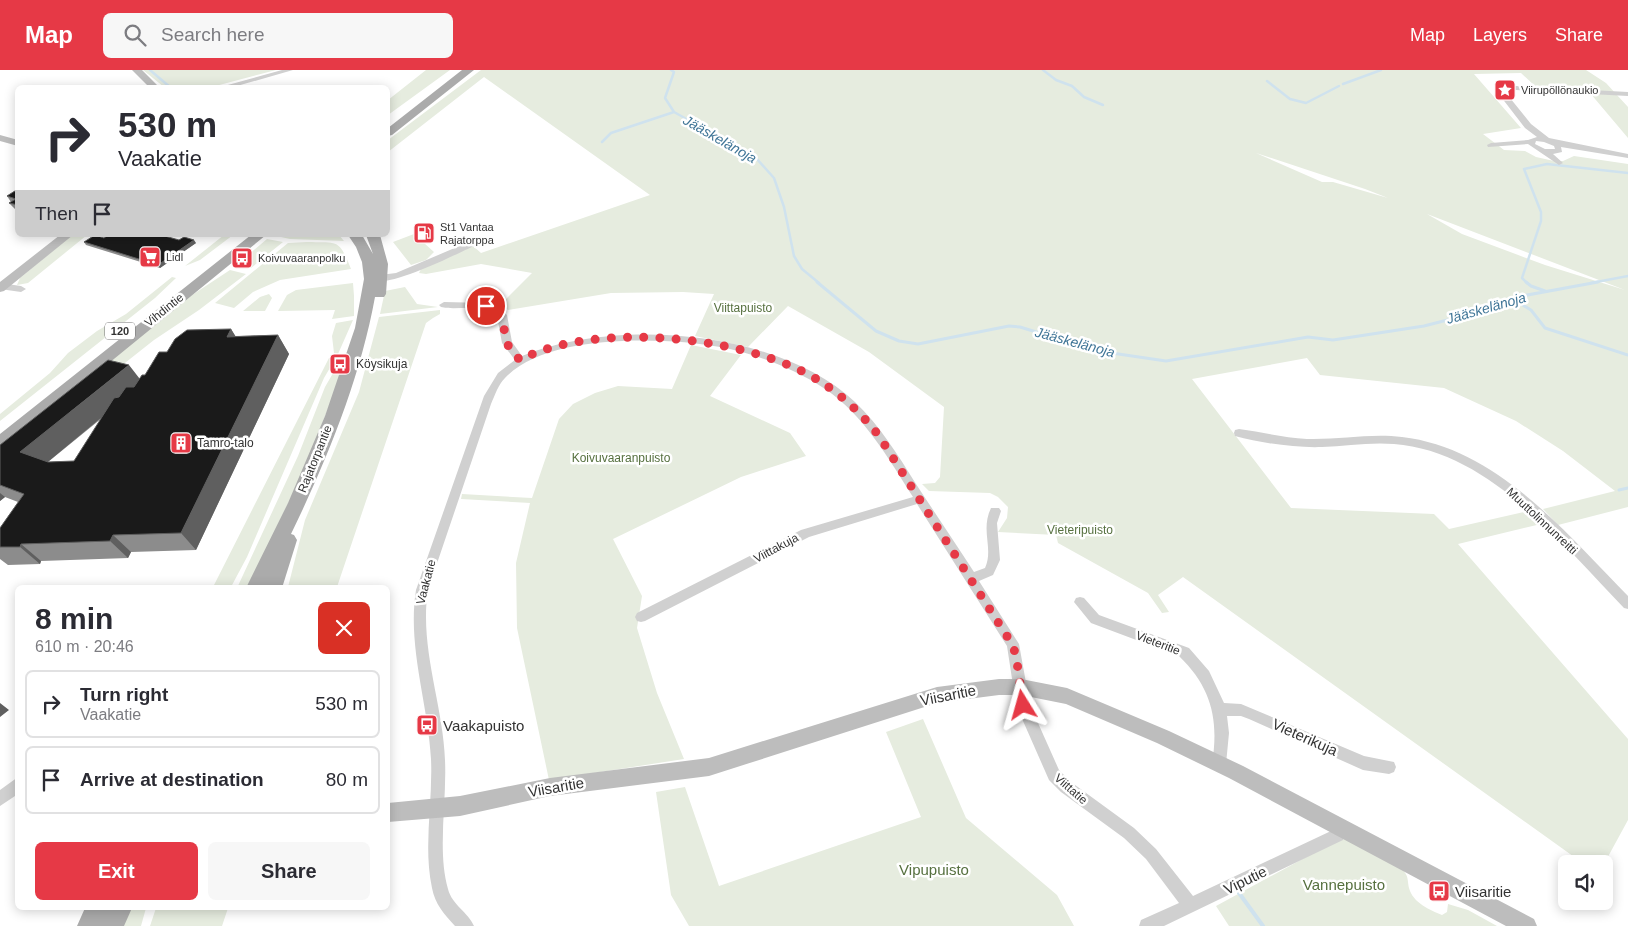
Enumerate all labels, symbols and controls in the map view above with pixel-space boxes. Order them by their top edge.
search box [103,13,453,58]
text: Map [25,21,73,48]
icon: search [121,21,149,49]
text: Search here [161,24,265,45]
text: Map [1410,25,1445,45]
text: Layers [1473,25,1527,45]
text: Share [1555,25,1603,45]
place icon: Viirupöllönaukio [1493,78,1517,102]
place label: Viirupöllönaukio [1521,84,1598,96]
icon: right [35,105,100,170]
text: 530 m [118,105,217,144]
water label: Jääskelänoja [680,111,760,166]
text: Vaakatie [118,146,202,171]
icon: arrive [88,200,116,228]
text: Then [35,203,78,224]
fuel station icon: St1 Vantaa Rajatorppa [412,221,436,245]
place label: St1 Vantaa Rajatorppa [440,221,495,246]
supermarket icon: Lidl [138,245,162,269]
bus stop icon: Koivuvaaranpolku [230,246,254,270]
place label: Lidl [166,251,183,263]
place label: Koivuvaaranpolku [258,252,345,264]
pin [465,285,507,327]
water label: Jääskelänoja [1444,289,1528,327]
street label: Vihdintie [142,290,186,330]
icon: arrive [472,292,500,320]
park label: Viittapuisto [714,301,773,315]
road number: 120 [105,322,135,340]
water label: Jääskelänoja [1032,323,1117,360]
bus stop icon: Köysikuja [328,352,352,376]
place label: Köysikuja [356,357,408,371]
street label: Rajatorpantie [295,423,335,495]
building icon: Tamro-talo [169,431,193,455]
place label: Tamro-talo [197,436,254,450]
park label: Koivuvaaranpuisto [572,451,671,465]
street label: Muuttolinnunreitti [1504,485,1580,557]
park label: Vieteripuisto [1047,523,1113,537]
street label: Viittakuja [751,530,801,566]
street label: Vaakatie [413,558,439,606]
text: 8 min [35,602,113,635]
button: close [318,602,370,654]
street label: Vieteritie [1134,628,1182,658]
text: 610 m · 20:46 [35,638,134,655]
position arrow [996,678,1048,730]
street label: Viisaritie [919,681,977,709]
text: Turn right [80,684,168,705]
icon: right [37,690,65,718]
text: 530 m [315,693,368,714]
text: Vaakatie [80,706,141,723]
bus stop icon: Vaakapuisto [415,713,439,737]
street label: Vieterikuja [1270,715,1341,759]
place label: Vaakapuisto [443,717,524,734]
icon: arrive [37,766,65,794]
text: Arrive at destination [80,769,264,790]
text: 80 m [326,769,368,790]
street label: Viittatie [1052,771,1091,807]
street label: Viisaritie [527,774,585,800]
button: Exit [35,842,198,900]
button: Share [208,842,370,900]
map controls [1558,855,1613,910]
button: sound [1558,855,1613,910]
park label: Vipupuisto [899,861,969,878]
street label: Viputie [1221,862,1269,898]
park label: Vannepuisto [1303,876,1385,893]
bus stop icon: Viisaritie [1427,879,1451,903]
place label: Viisaritie [1455,883,1511,900]

